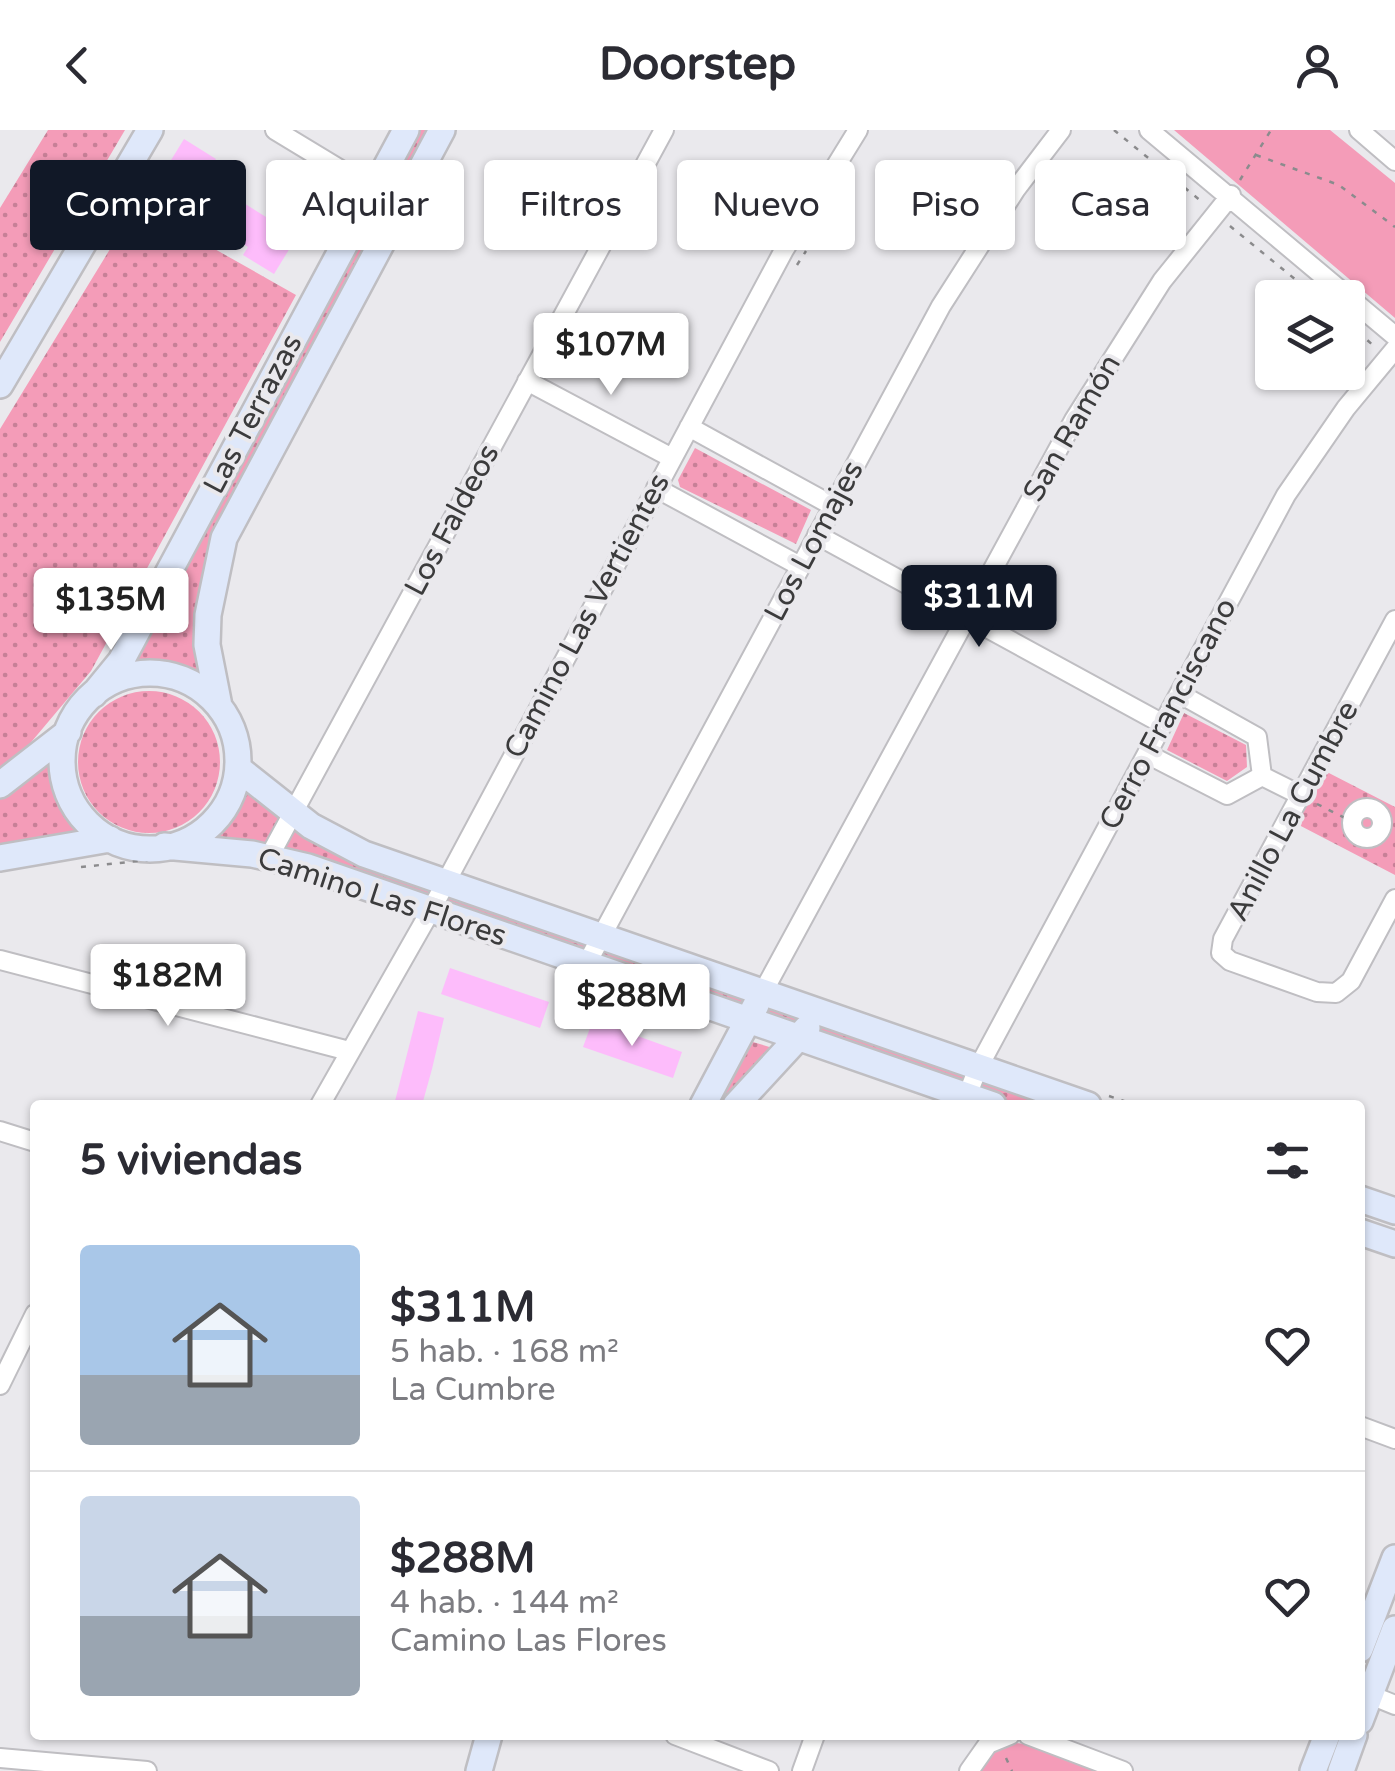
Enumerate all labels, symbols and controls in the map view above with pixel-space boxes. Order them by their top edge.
icon: back [50,38,105,93]
text: Doorstep [599,38,796,92]
icon: person [1290,38,1345,93]
chip: Comprar [30,160,246,250]
chip: Alquilar [266,160,464,250]
chip: Filtros [484,160,657,250]
chip: Nuevo [677,160,855,250]
chip: Piso [875,160,1015,250]
chip: Casa [1035,160,1186,250]
map controls [1255,280,1365,390]
button: layers [1255,280,1365,390]
pin: $107M [541,313,681,398]
text: $107M [556,326,666,364]
street label: Las Terrazas [195,328,311,500]
street label: San Ramón [1015,348,1129,508]
street label: Los Faldeos [397,438,507,602]
street label: Los Lomajes [756,454,872,628]
street label: Camino Las Vertientes [496,467,678,765]
pin: $311M [909,565,1049,650]
pin: $135M [41,568,181,653]
text: $311M [924,578,1034,616]
text: $135M [56,581,166,619]
street label: Cerro Franciscano [1091,592,1245,836]
street label: Anillo La Cumbre [1219,695,1367,927]
street label: Camino Las Flores [253,839,511,955]
pin: $182M [98,944,238,1029]
text: $182M [113,957,223,995]
pin: $288M [562,964,702,1049]
text: $288M [577,977,687,1015]
icon: filters [1260,1133,1315,1188]
text: 5 viviendas [80,1135,302,1186]
text: $311M [390,1282,536,1333]
icon: home [160,1285,280,1405]
icon: heart [1260,1318,1315,1373]
text: 5 hab. · 168 m² [390,1333,619,1371]
text: La Cumbre [390,1371,556,1409]
text: $288M [390,1533,536,1584]
icon: home [160,1536,280,1656]
icon: heart [1260,1569,1315,1624]
text: 4 hab. · 144 m² [390,1584,619,1622]
text: Camino Las Flores [390,1622,667,1660]

